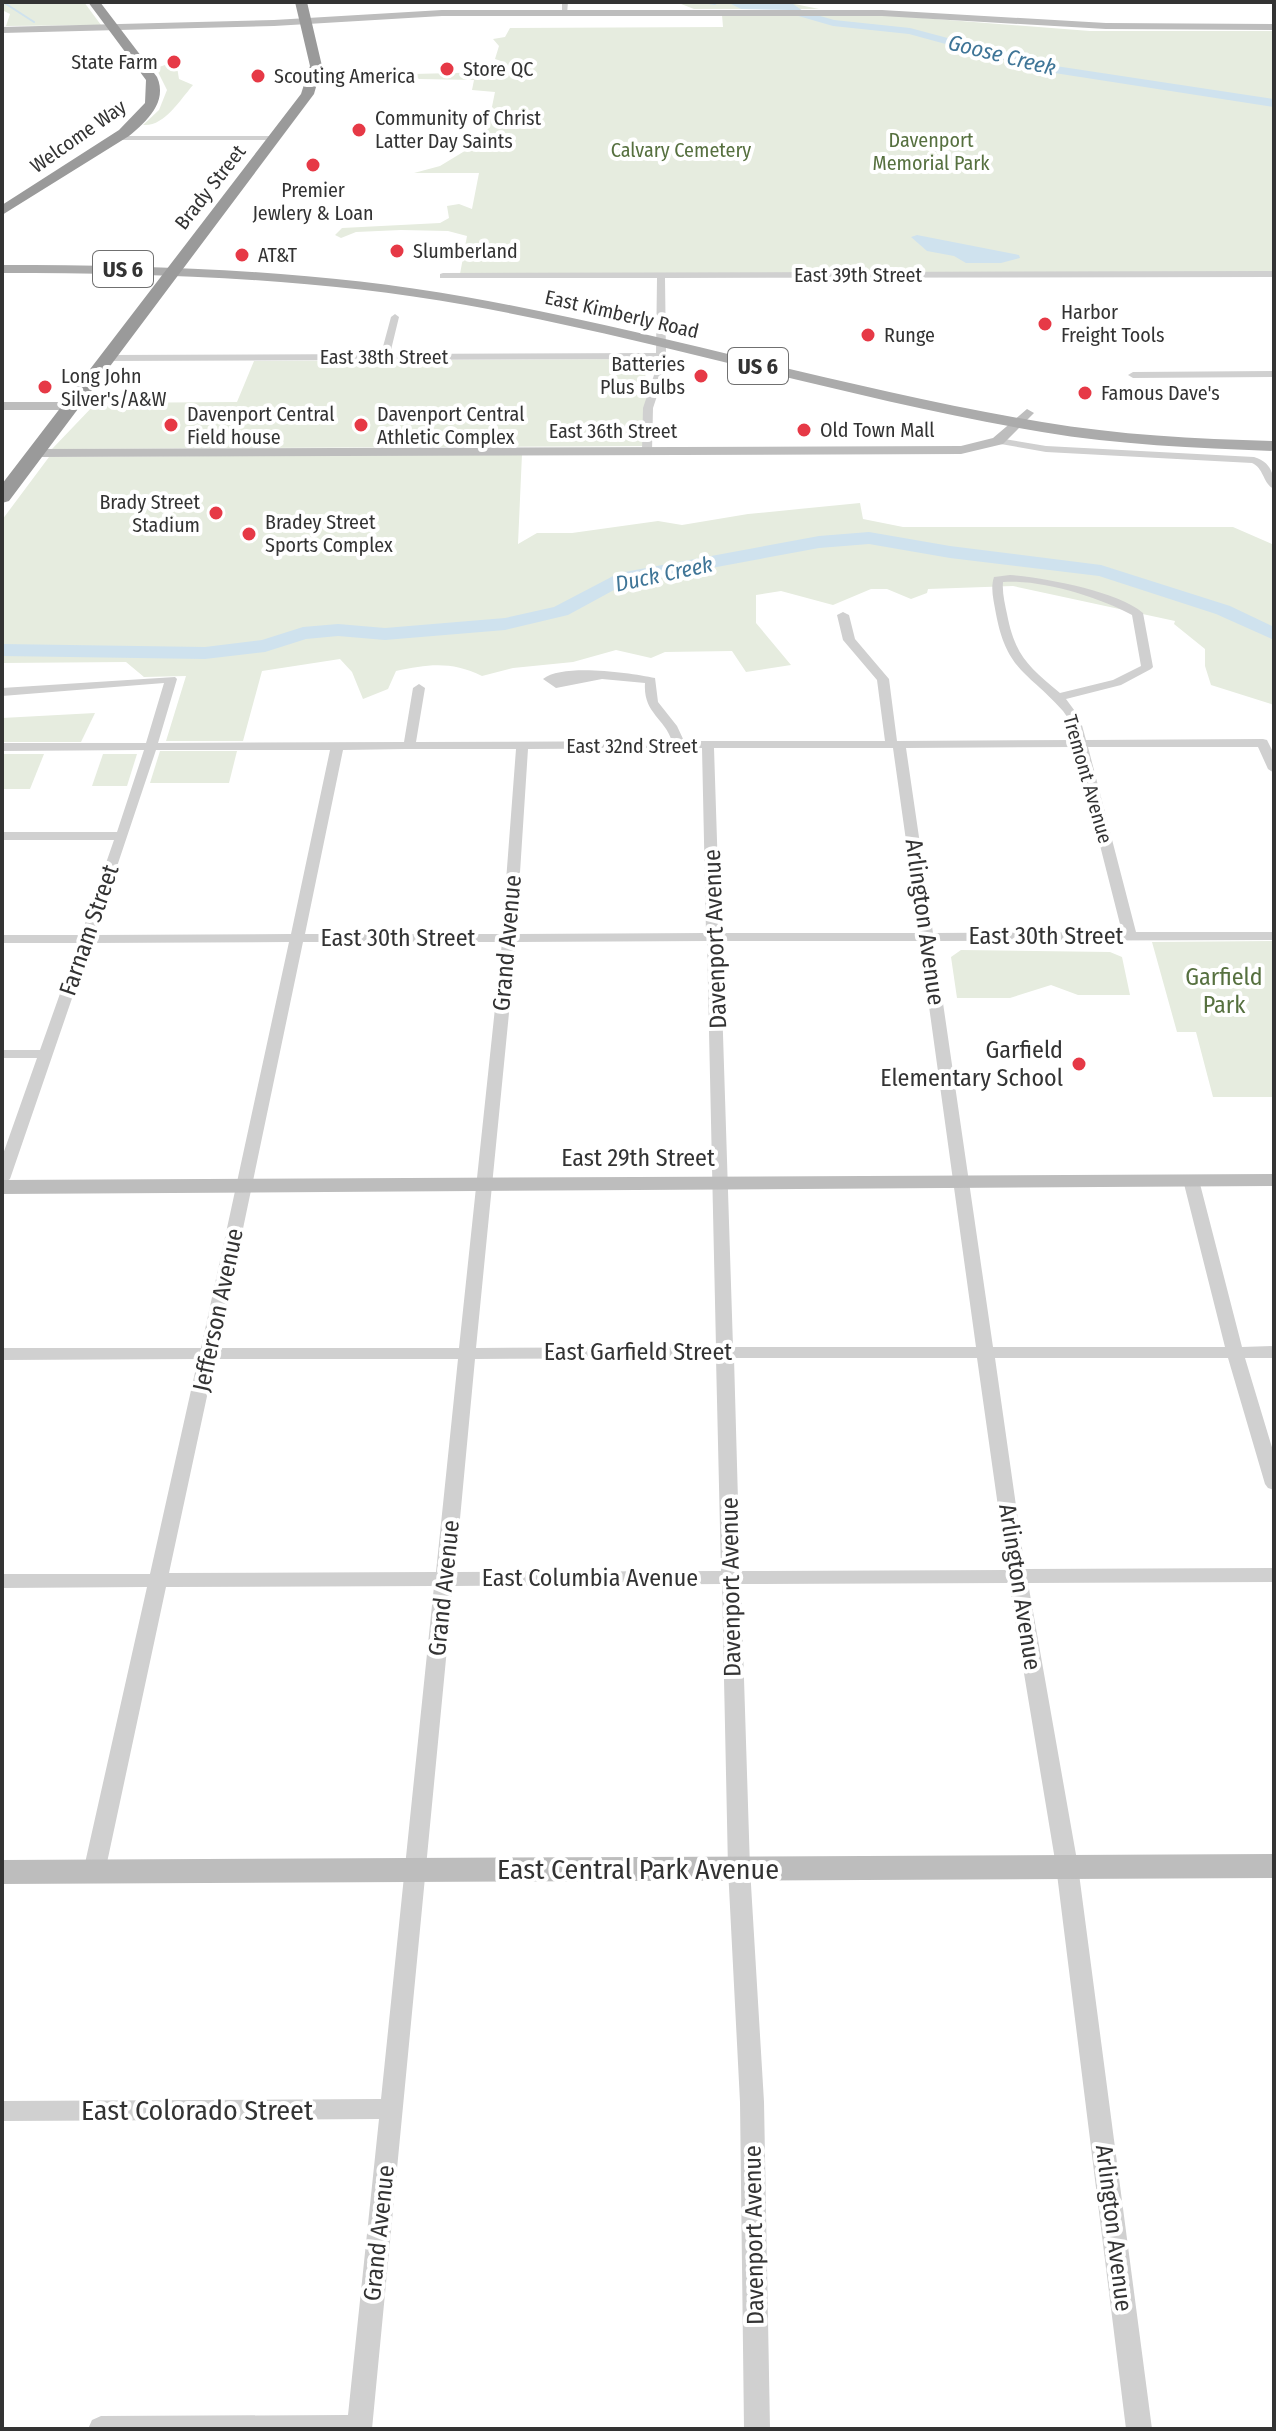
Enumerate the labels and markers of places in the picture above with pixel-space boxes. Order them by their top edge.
place label: State Farm [71,50,158,74]
marker: State Farm [165,53,183,71]
place label: Store QC [463,57,533,81]
marker: Store QC [438,60,456,78]
place label: Scouting America [274,64,415,88]
marker: Scouting America [249,67,267,85]
place label: Community of Christ Latter Day Saints [375,106,542,153]
marker: Community of Christ Latter Day Saints [350,121,368,139]
marker: Premier Jewlery & Loan [304,156,322,174]
place label: Premier Jewlery & Loan [252,178,374,225]
place label: Slumberland [413,239,518,263]
marker: Slumberland [388,242,406,260]
place label: AT&T [258,243,298,267]
marker: AT&T [233,246,251,264]
place label: Harbor Freight Tools [1061,300,1165,347]
marker: Harbor Freight Tools [1036,315,1054,333]
place label: Runge [884,323,935,347]
marker: Runge [859,326,877,344]
place label: Batteries Plus Bulbs [600,352,685,399]
place label: Long John Silver's/A&W [61,364,166,411]
marker: Batteries Plus Bulbs [692,367,710,385]
marker: Long John Silver's/A&W [36,378,54,396]
place label: Famous Dave's [1101,381,1220,405]
marker: Famous Dave's [1076,384,1094,402]
place label: Davenport Central Field house [187,402,335,449]
place label: Davenport Central Athletic Complex [377,402,525,449]
marker: Davenport Central Field house [162,416,180,434]
marker: Davenport Central Athletic Complex [352,416,370,434]
place label: Old Town Mall [820,418,935,442]
marker: Old Town Mall [795,421,813,439]
place label: Brady Street Stadium [99,490,200,537]
marker: Brady Street Stadium [207,504,225,522]
place label: Bradey Street Sports Complex [265,510,393,557]
marker: Bradey Street Sports Complex [240,525,258,543]
place label: Garfield Elementary School [880,1036,1063,1092]
marker: Garfield Elementary School [1070,1055,1088,1073]

